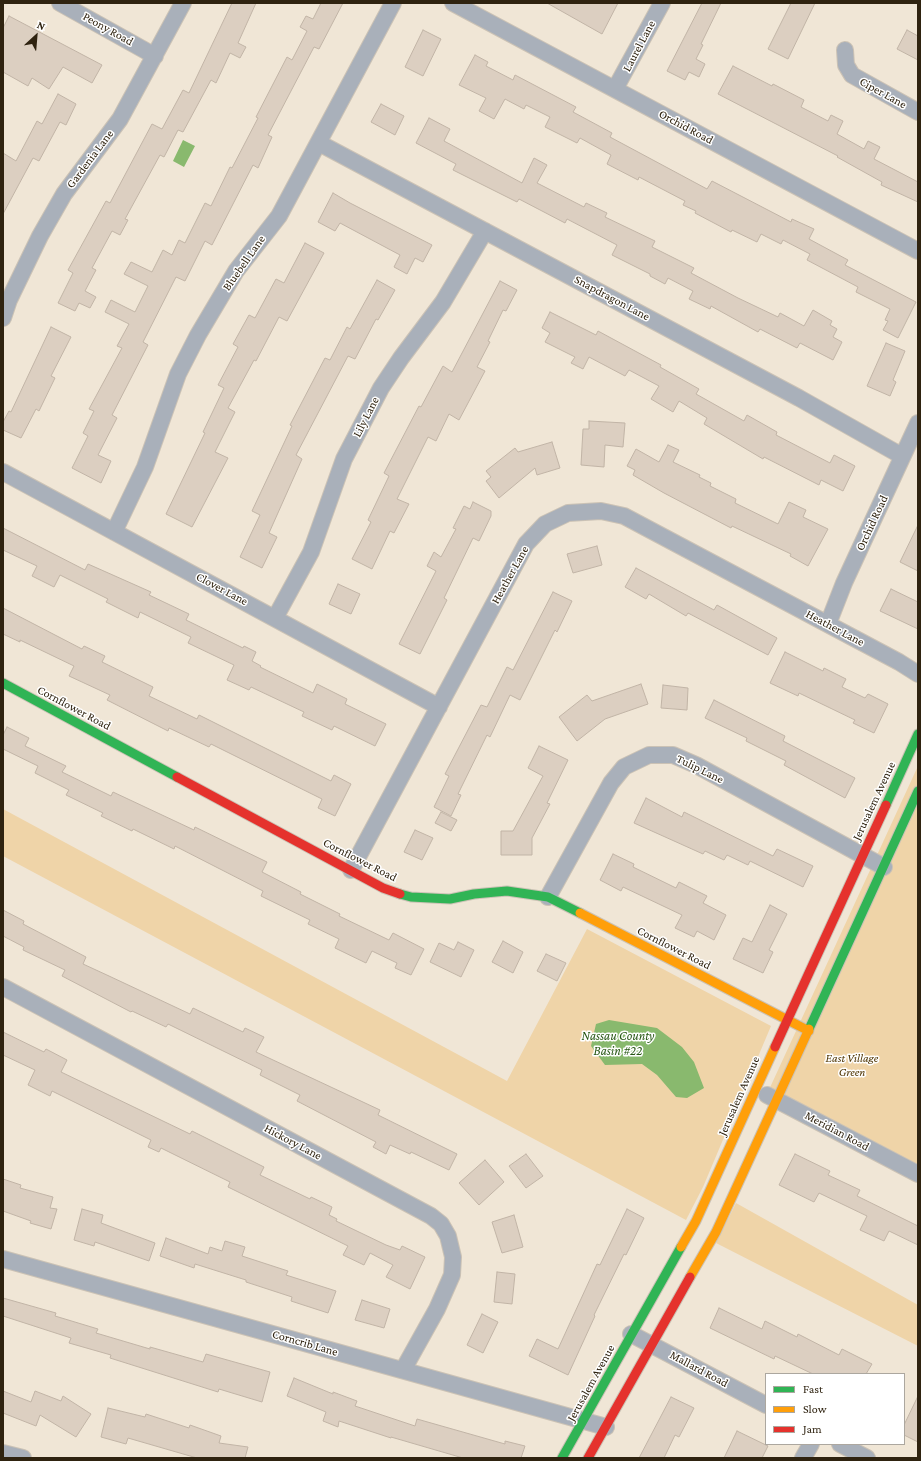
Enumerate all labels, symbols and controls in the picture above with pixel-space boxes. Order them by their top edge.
street label: Peony Road [80,9,136,49]
north arrow [16,16,56,56]
text: N [35,18,47,32]
street label: Laurel Lane [620,18,658,74]
street label: Ciper Lane [857,74,909,112]
street label: Orchid Road [656,107,716,147]
street label: Gardenia Lane [63,127,117,191]
street label: Bluebell Lane [220,232,268,294]
street label: Snapdragon Lane [572,272,652,324]
street label: Lily Lane [350,394,382,440]
street label: Orchid Road [853,493,891,553]
street label: Heather Lane [488,543,532,607]
street label: Clover Lane [194,569,250,609]
street label: Heather Lane [803,607,867,649]
street label: Cornflower Road [35,683,113,733]
street label: Tulip Lane [674,751,726,787]
street label: Jerusalem Avenue [849,759,899,843]
street label: Cornflower Road [321,835,399,885]
street label: Cornflower Road [635,923,713,973]
water label: Nassau County Basin #22 [581,1028,655,1059]
park label: East Village Green [826,1051,878,1079]
street label: Jerusalem Avenue [715,1054,763,1138]
street label: Meridian Road [802,1108,872,1154]
street label: Hickory Lane [262,1121,324,1163]
street label: Corncrib Lane [270,1327,340,1359]
street label: Jerusalem Avenue [564,1342,618,1424]
street label: Mallard Road [667,1348,731,1390]
legend [765,1373,905,1445]
text: Fast [803,1382,823,1396]
text: Slow [803,1402,827,1416]
text: Jam [803,1422,822,1436]

